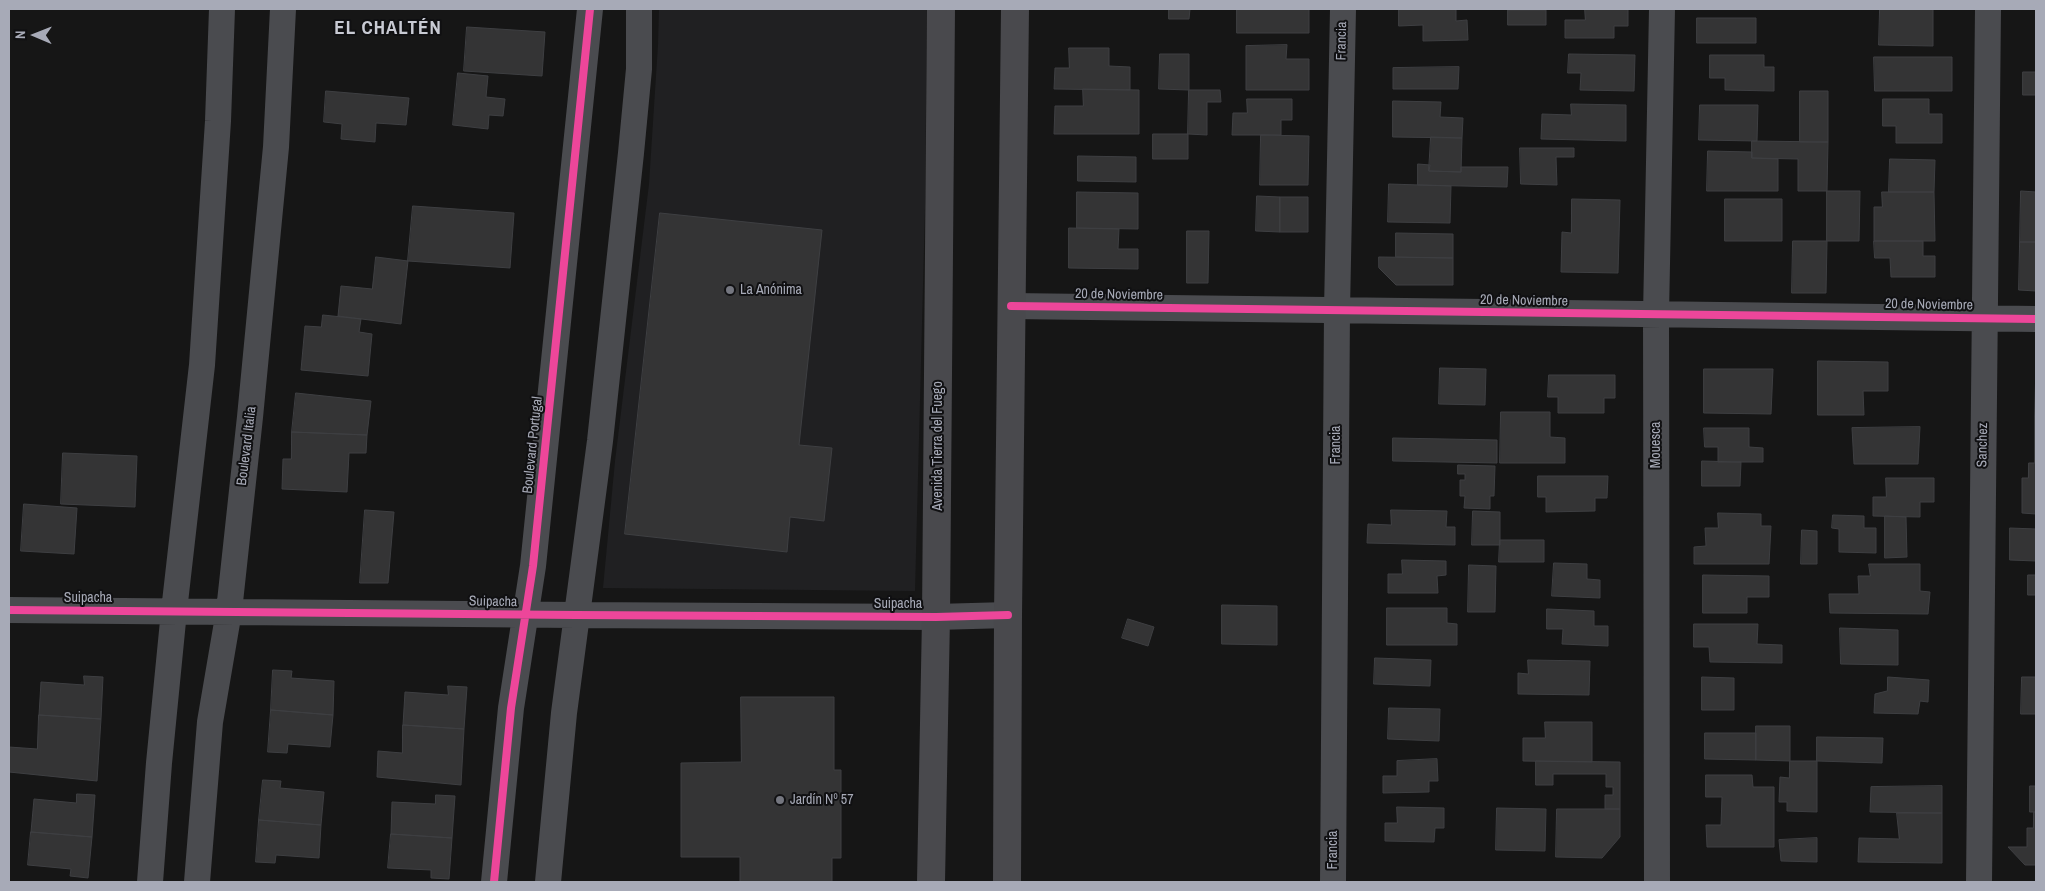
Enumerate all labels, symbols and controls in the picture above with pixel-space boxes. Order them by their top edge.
north arrow [10,10,60,60]
district label: EL CHALTÉN [333,18,443,40]
street label: Francia [1333,21,1351,61]
text: N [11,30,29,39]
place label: La Anónima [740,282,802,298]
marker: La Anónima [724,284,736,296]
street label: 20 de Noviembre [1075,286,1163,304]
street label: 20 de Noviembre [1480,292,1568,310]
street label: 20 de Noviembre [1885,296,1973,314]
street label: Avenida Tierra del Fuego [930,381,946,511]
street label: Boulevard Portugal [520,396,546,494]
street label: Boulevard Italia [234,405,260,487]
street label: Mouesca [1648,422,1664,468]
street label: Sanchez [1974,423,1992,467]
street label: Francia [1328,426,1344,464]
street label: Suipacha [64,590,112,606]
street label: Suipacha [469,593,517,611]
street label: Suipacha [874,596,922,612]
place label: Jardín Nº 57 [790,792,854,808]
marker: Jardín Nº 57 [774,794,786,806]
street label: Francia [1325,831,1341,869]

